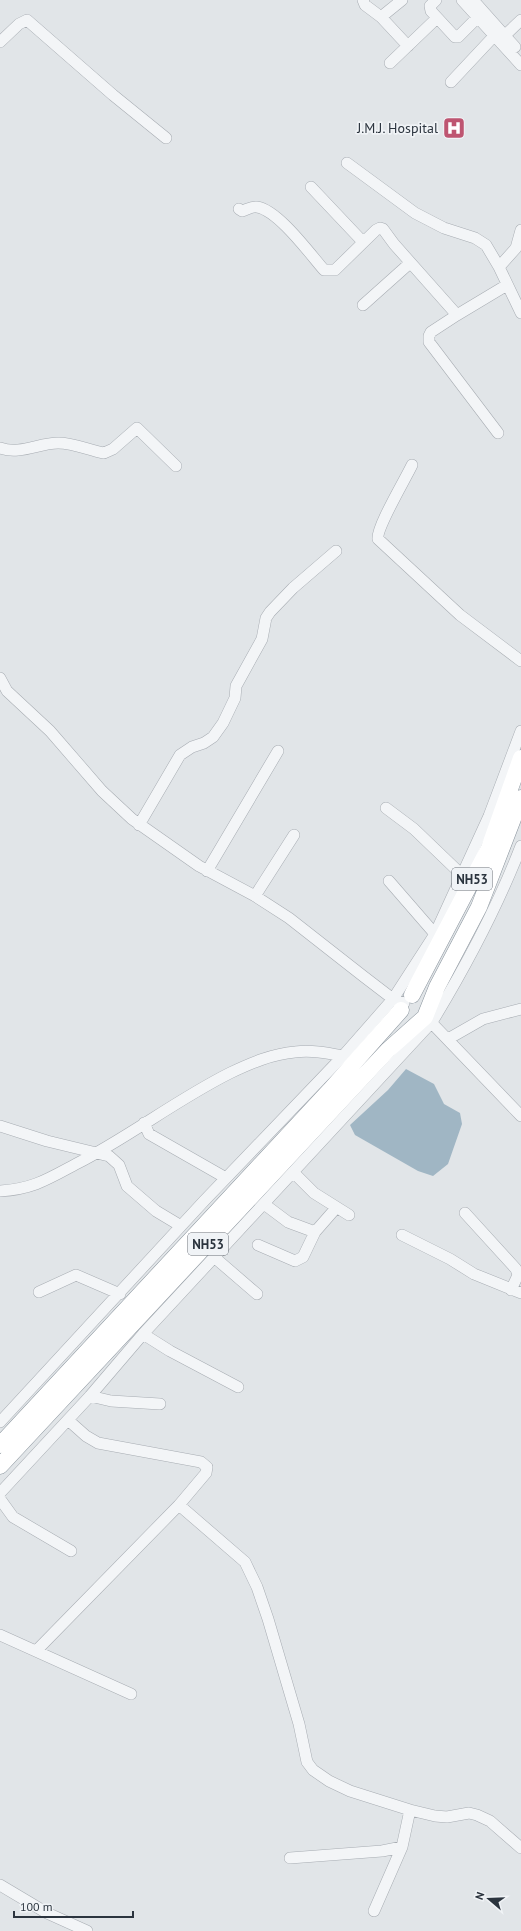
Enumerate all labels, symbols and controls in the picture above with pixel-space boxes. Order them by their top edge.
hospital icon: J.M.J. Hospital [441,115,467,141]
place label: J.M.J. Hospital [356,119,438,137]
road number: NH53 [452,868,492,890]
road number: NH53 [188,1233,228,1255]
north arrow [469,1879,509,1919]
text: N [472,1890,487,1901]
scale bar [14,1893,133,1919]
text: 100 m [20,1899,53,1914]

